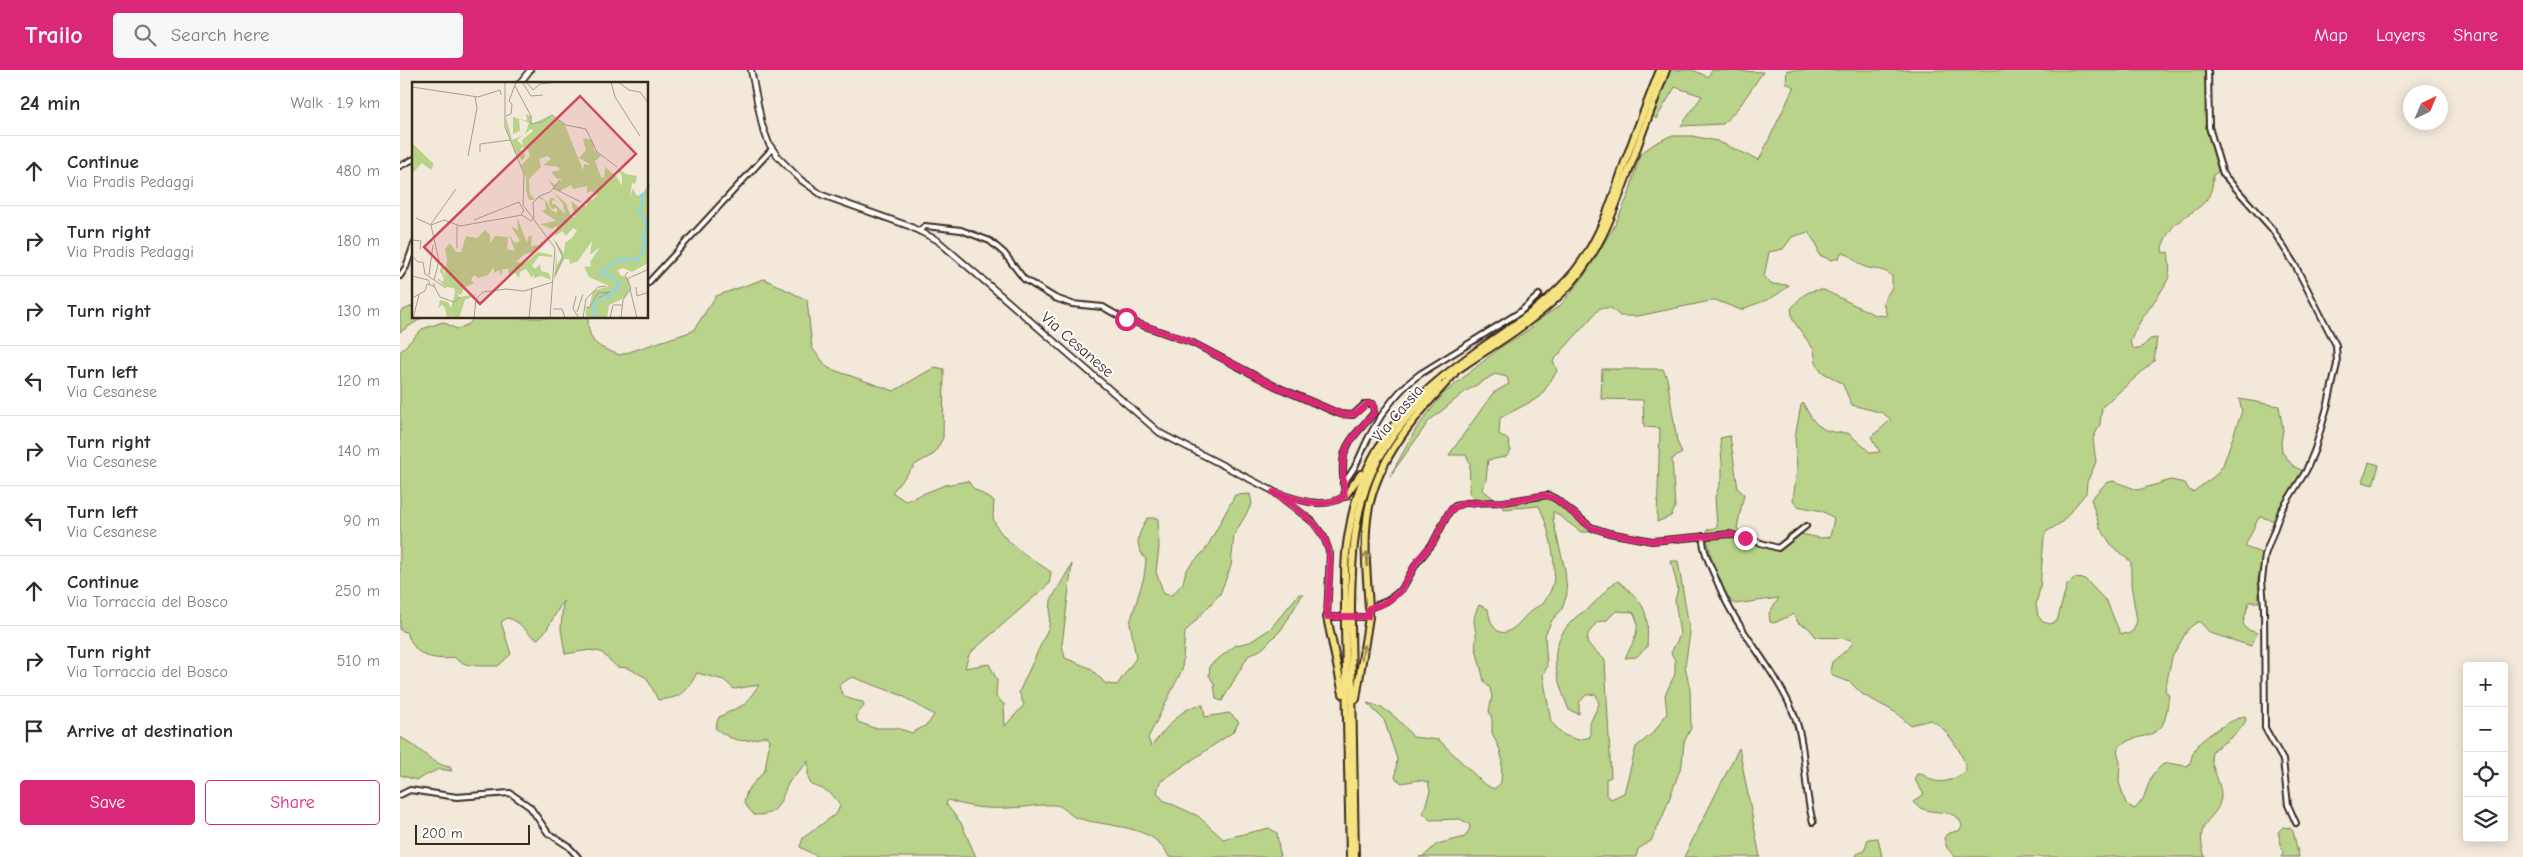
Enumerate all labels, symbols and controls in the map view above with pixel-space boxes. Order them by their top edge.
search box [113,13,463,58]
text: Trailo [25,21,83,49]
icon: search [131,21,159,49]
text: Search here [171,24,270,46]
text: Map [2314,25,2348,46]
text: Layers [2376,25,2425,46]
text: Share [2453,25,2498,46]
inset map [412,82,649,319]
north arrow [2403,85,2448,130]
text: 24 min [20,91,80,115]
text: Walk · 1.9 km [291,94,380,112]
text: Continue [67,151,139,173]
icon: ahead [20,157,48,185]
text: 480 m [336,162,380,180]
text: Via Pradis Pedaggi [67,173,194,191]
text: Turn right [67,221,151,243]
icon: right [20,227,48,255]
text: 180 m [337,232,380,250]
text: Via Pradis Pedaggi [67,243,194,261]
icon: right [20,297,48,325]
text: Turn right [67,300,151,322]
text: 130 m [337,302,380,320]
street label: Via Cesanese [1037,308,1117,381]
route start [1115,308,1138,331]
text: Turn left [67,361,138,383]
icon: left [20,367,48,395]
text: 120 m [337,372,380,390]
street label: Via Cassia [1369,381,1427,446]
text: Via Cesanese [67,383,157,401]
text: Turn right [67,431,151,453]
icon: right [20,437,48,465]
text: 140 m [338,442,380,460]
text: Via Cesanese [67,453,157,471]
text: Turn left [67,501,138,523]
icon: left [20,507,48,535]
text: 90 m [343,512,380,530]
text: Via Cesanese [67,523,157,541]
route end [1734,527,1757,550]
one-way arrow [1362,551,1371,567]
text: Continue [67,571,139,593]
icon: ahead [20,577,48,605]
text: 250 m [335,582,380,600]
text: Via Torraccia del Bosco [67,593,228,611]
text: Turn right [67,641,151,663]
one-way arrow [1359,645,1369,661]
icon: right [20,647,48,675]
text: 510 m [337,652,380,670]
map controls [2463,662,2508,842]
button: + [2463,662,2508,707]
text: Via Torraccia del Bosco [67,663,228,681]
button: − [2463,707,2508,752]
icon: arrive [20,717,48,745]
text: Arrive at destination [67,720,233,742]
button: locate [2463,752,2508,797]
button: Save [20,780,195,825]
button: Share [205,780,380,825]
button: layers [2463,797,2508,842]
scale bar [415,822,530,845]
text: 200 m [422,825,463,842]

